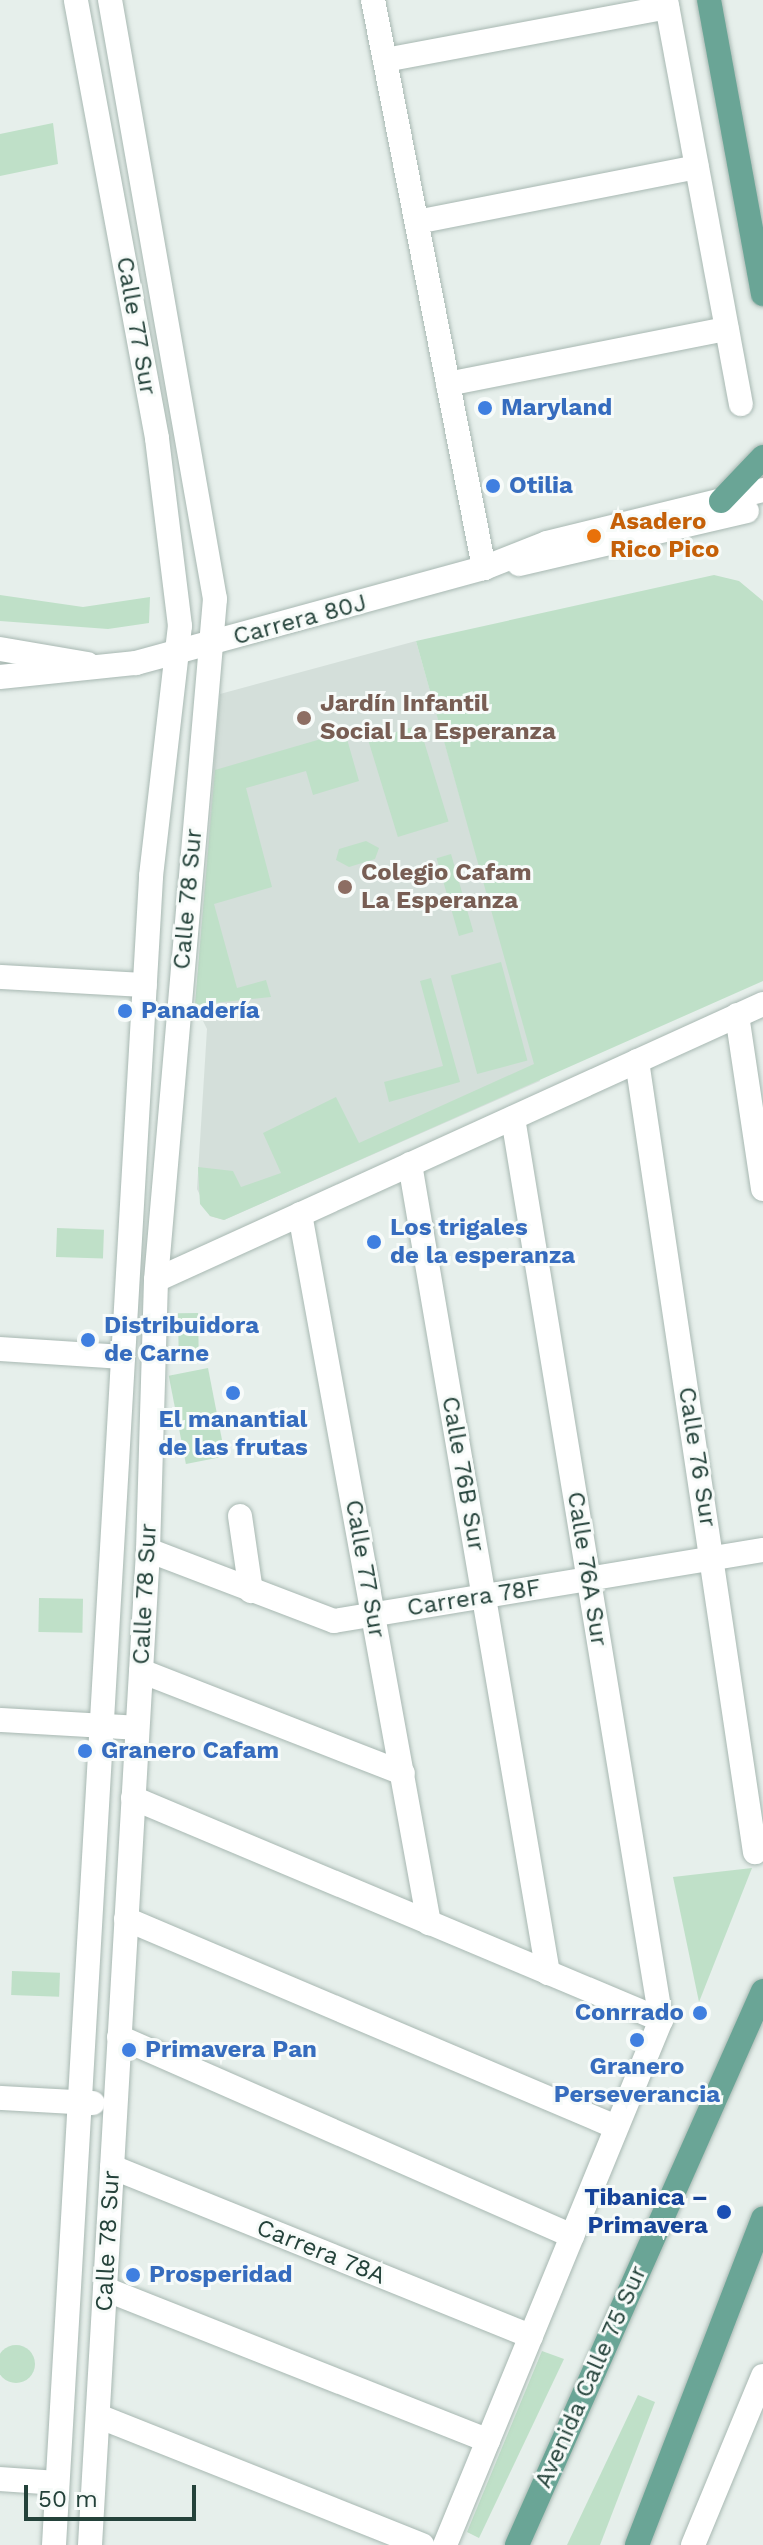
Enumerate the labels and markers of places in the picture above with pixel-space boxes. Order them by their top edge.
place label: Maryland [501,394,612,422]
marker: Maryland [476,399,494,417]
place label: Otilia [509,472,573,500]
marker: Otilia [484,477,502,495]
place label: Asadero Rico Pico [610,508,719,564]
marker: Asadero Rico Pico [585,527,603,545]
place label: Jardín Infantil Social La Esperanza [320,690,556,746]
marker: Jardín Infantil Social La Esperanza [295,709,313,727]
place label: Colegio Cafam La Esperanza [361,859,531,915]
marker: Colegio Cafam La Esperanza [336,878,354,896]
place label: Panadería [141,997,260,1025]
marker: Panadería [116,1002,134,1020]
place label: Los trigales de la esperanza [390,1214,575,1270]
marker: Los trigales de la esperanza [365,1233,383,1251]
place label: Distribuidora de Carne [104,1312,259,1368]
marker: Distribuidora de Carne [79,1331,97,1349]
marker: El manantial de las frutas [224,1384,242,1402]
place label: El manantial de las frutas [158,1406,308,1462]
place label: Granero Cafam [101,1737,279,1765]
marker: Granero Cafam [76,1742,94,1760]
place label: Conrrado [575,1999,684,2027]
marker: Conrrado [691,2004,709,2022]
marker: Granero Perseverancia [628,2031,646,2049]
place label: Primavera Pan [145,2036,317,2064]
marker: Primavera Pan [120,2041,138,2059]
place label: Granero Perseverancia [554,2053,720,2109]
place label: Tibanica – Primavera [584,2184,708,2240]
marker: Tibanica – Primavera [715,2203,733,2221]
place label: Prosperidad [149,2261,293,2289]
marker: Prosperidad [124,2266,142,2284]

